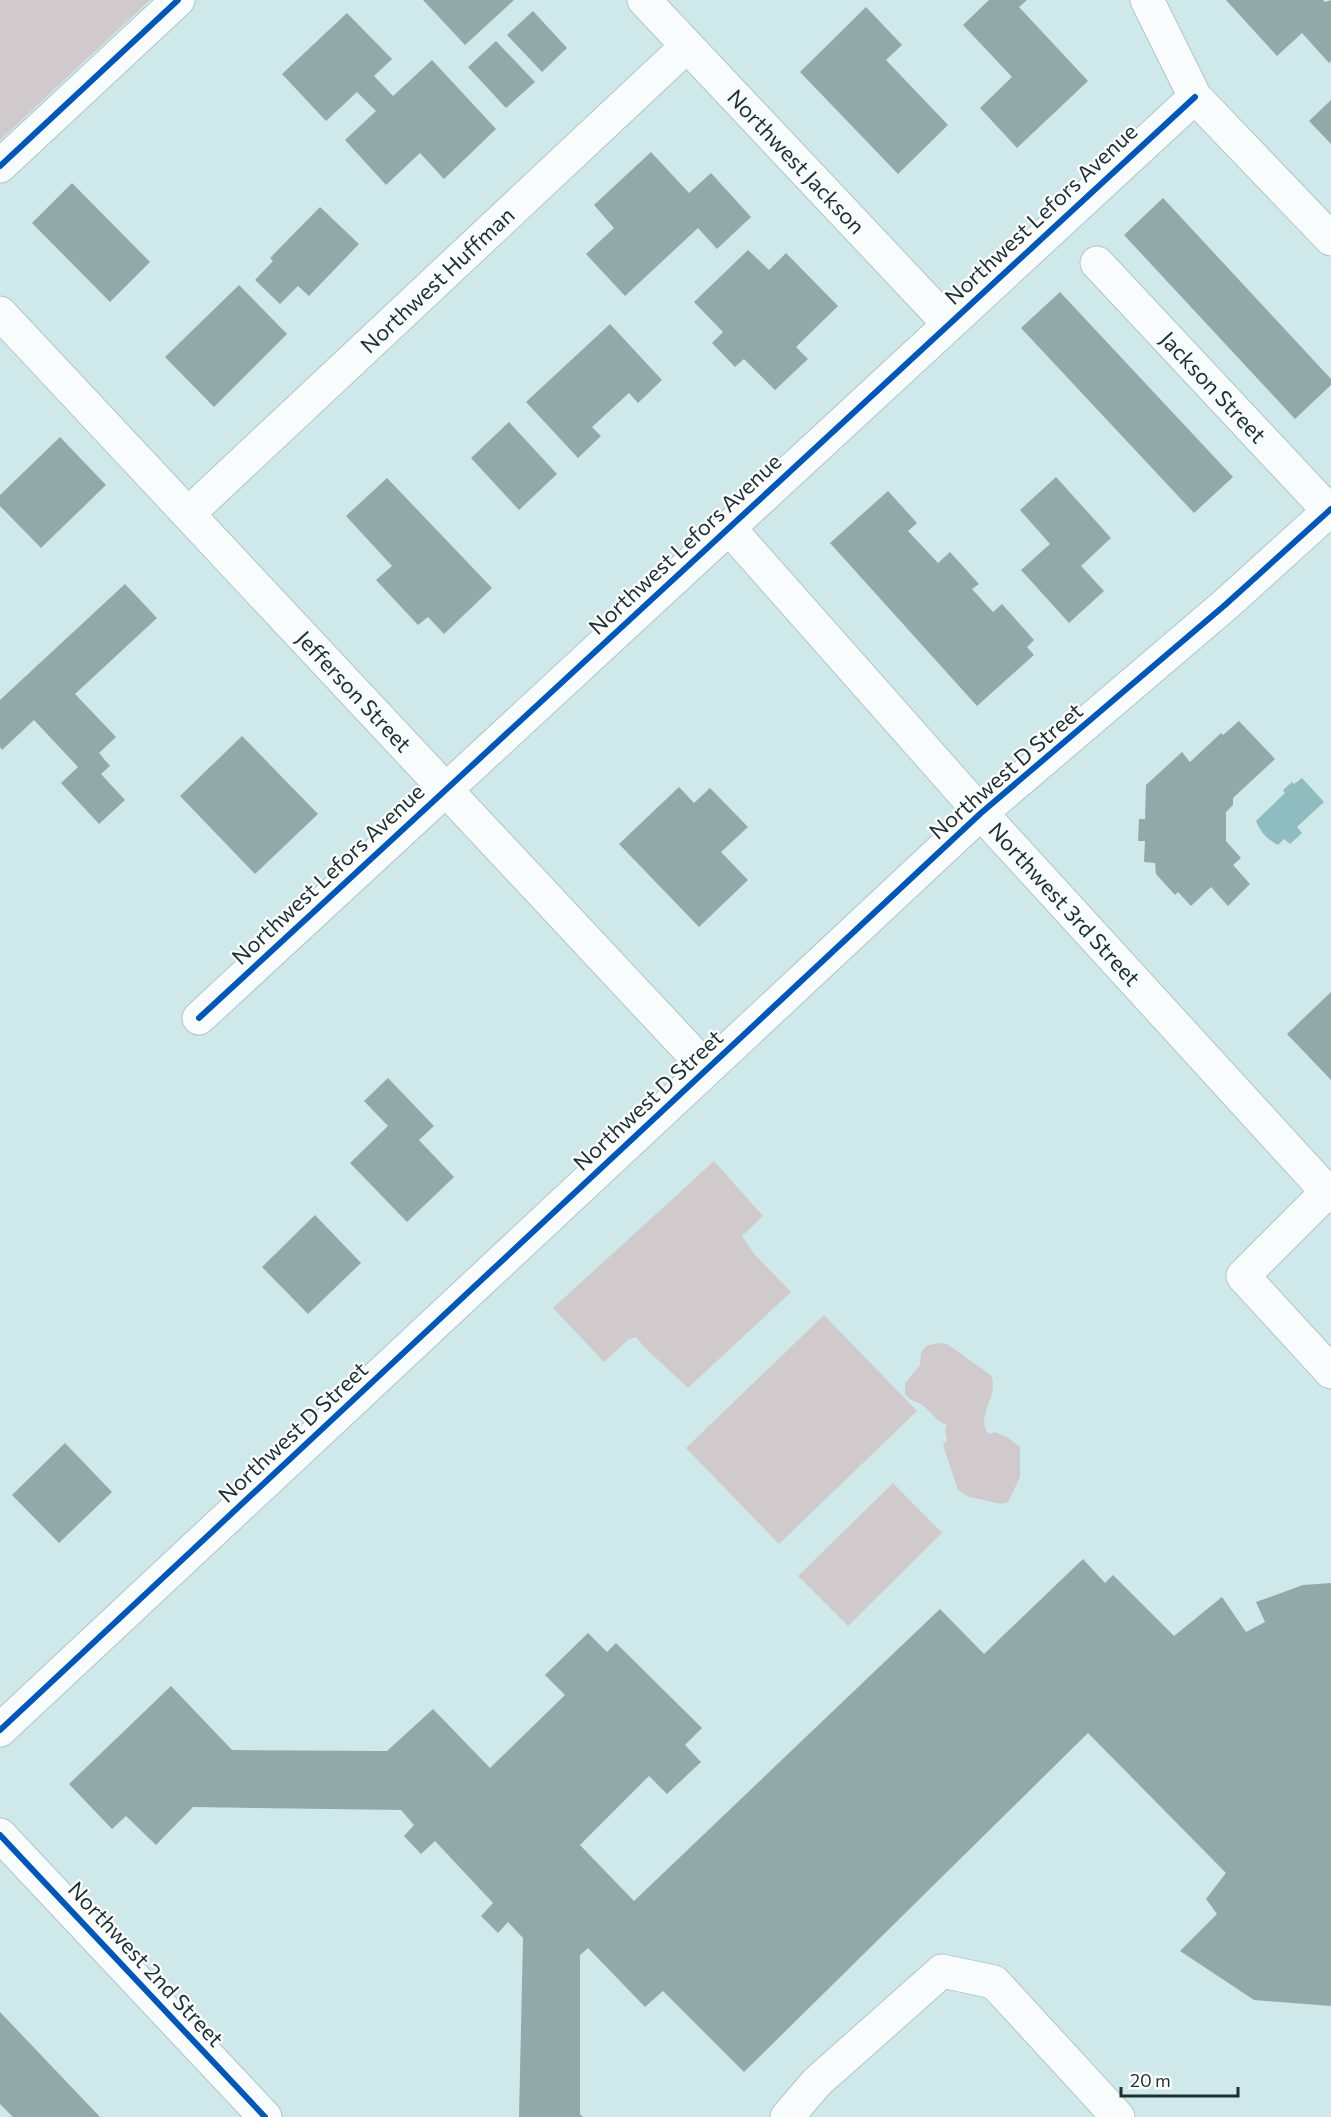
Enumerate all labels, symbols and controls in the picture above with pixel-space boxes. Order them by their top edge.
street label: Northwest Jackson [722,83,871,239]
street label: Northwest Lefors Avenue [939,117,1142,310]
street label: Northwest Huffman [355,201,520,358]
street label: Jackson Street [1155,325,1272,448]
street label: Northwest Lefors Avenue [583,447,786,640]
street label: Jefferson Street [291,625,417,757]
street label: Northwest D Street [923,697,1088,845]
street label: Northwest Lefors Avenue [226,777,429,970]
street label: Northwest 3rd Street [983,816,1146,991]
street label: Northwest D Street [567,1023,728,1176]
street label: Northwest D Street [212,1355,373,1508]
street label: Northwest 2nd Street [63,1876,230,2052]
scale bar [1121,2060,1238,2098]
text: 20 m [1130,2069,1171,2091]

